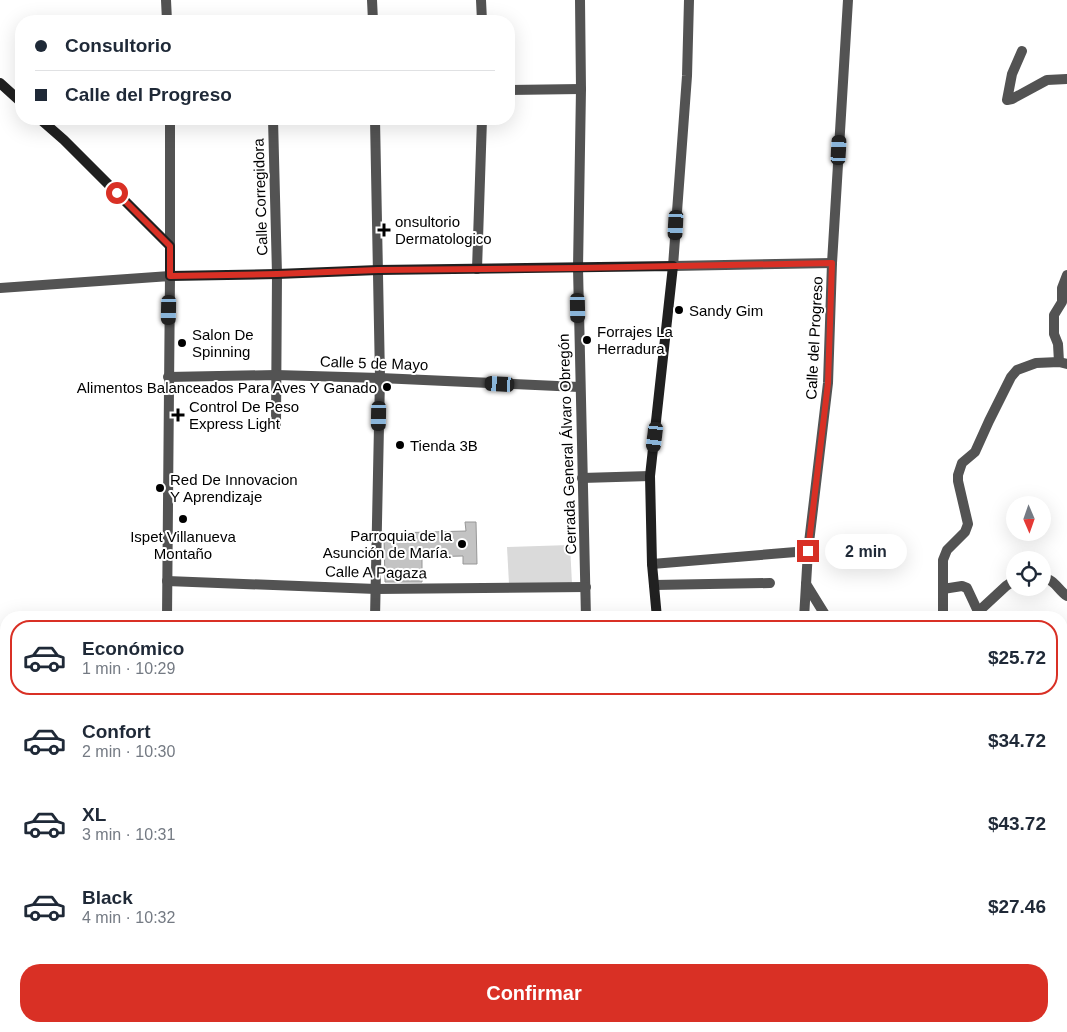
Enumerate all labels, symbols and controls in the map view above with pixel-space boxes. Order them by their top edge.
text: Consultorio [65,35,172,56]
text: Calle del Progreso [65,84,232,105]
car [830,135,847,165]
street label: Calle Corregidora [249,137,271,256]
route start [106,182,128,204]
car [667,210,684,240]
place label: onsultorio Dermatologico [395,213,492,247]
marker: onsultorio Dermatologico [377,223,391,237]
street label: Calle del Progreso [802,276,826,400]
car [570,293,585,323]
car [161,295,176,325]
place label: Sandy Gim [689,302,763,319]
marker: Sandy Gim [673,304,685,316]
place label: Forrajes La Herradura [597,323,674,357]
place label: Salon De Spinning [192,326,254,360]
street label: Cerrada General Álvaro Obregón [555,333,579,555]
marker: Forrajes La Herradura [581,334,593,346]
marker: Salon De Spinning [176,337,188,349]
street label: Calle 5 de Mayo [320,353,428,373]
car [484,376,515,392]
place label: Alimentos Balanceados Para Aves Y Ganado [77,379,377,396]
marker: Alimentos Balanceados Para Aves Y Ganado [381,381,393,393]
place label: Control De Peso Express Light [189,398,299,432]
car [371,401,386,431]
marker: Control De Peso Express Light [171,408,185,422]
car [645,421,664,453]
place label: Tienda 3B [410,437,478,454]
marker: Tienda 3B [394,439,406,451]
place label: Red De Innovacion Y Aprendizaje [170,471,298,505]
marker: Red De Innovacion Y Aprendizaje [154,482,166,494]
north arrow [1006,496,1051,541]
map controls [1006,496,1051,596]
marker: Ispet Villanueva Montaño [177,513,189,525]
place label: Parroquia de la Asunción de María. [323,527,453,561]
place label: Ispet Villanueva Montaño [130,528,236,562]
callout: 2 min [826,534,908,568]
marker: Parroquia de la Asunción de María. [456,538,468,550]
route end [797,540,819,562]
text: 2 min [845,543,887,560]
button: locate [1006,551,1051,596]
street label: Calle A Pagaza [325,563,428,581]
icon: car [22,635,67,680]
text: Económico [82,638,184,659]
text: $25.72 [988,647,1046,668]
text: 1 min · 10:29 [82,660,175,677]
icon: car [22,718,67,763]
text: Confort [82,721,151,742]
text: $34.72 [988,730,1046,751]
text: 2 min · 10:30 [82,743,175,760]
icon: car [22,801,67,846]
text: XL [82,804,106,825]
text: $43.72 [988,813,1046,834]
text: 3 min · 10:31 [82,826,175,843]
icon: car [22,884,67,929]
text: Black [82,887,133,908]
text: $27.46 [988,896,1046,917]
text: 4 min · 10:32 [82,909,175,926]
button: Confirmar [20,964,1048,1022]

